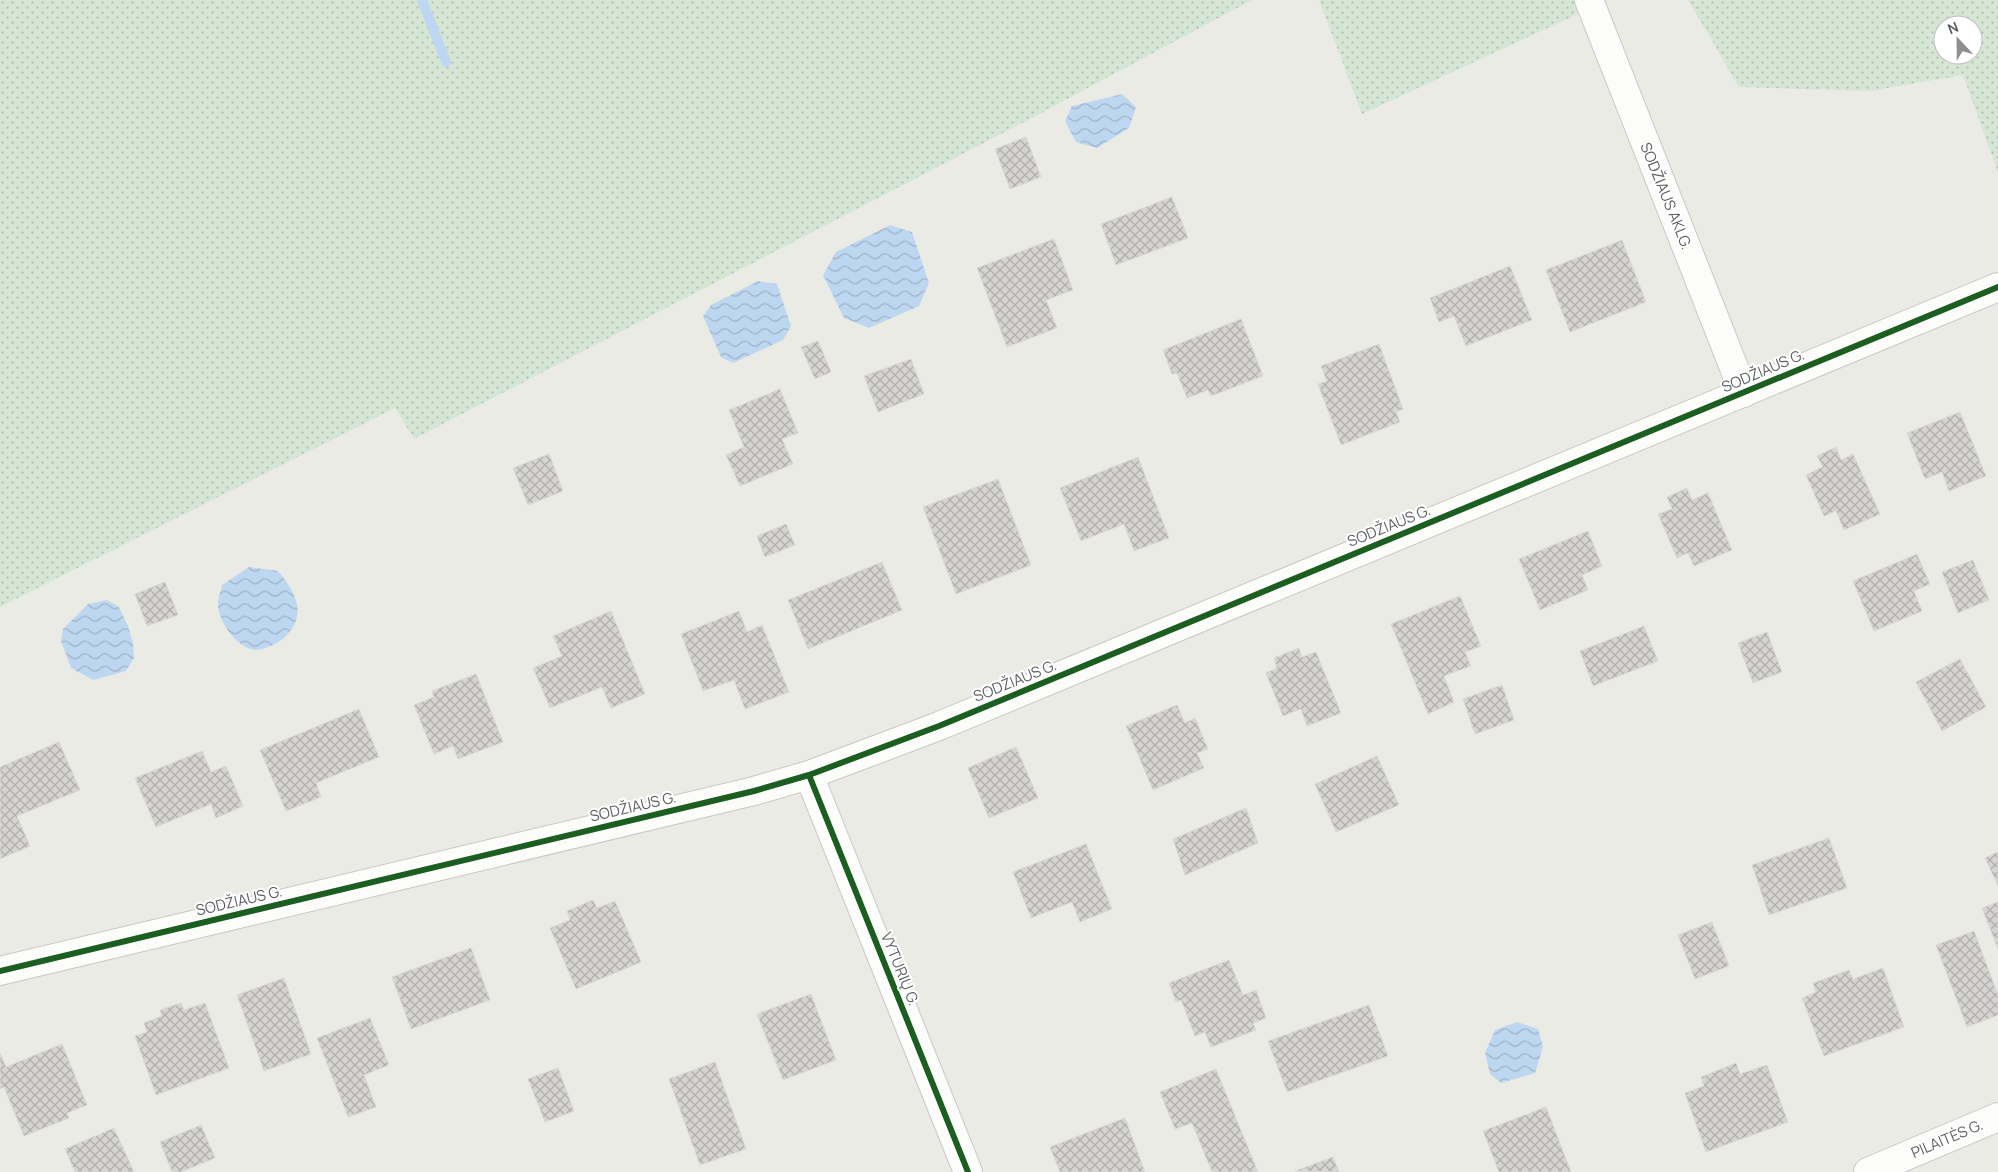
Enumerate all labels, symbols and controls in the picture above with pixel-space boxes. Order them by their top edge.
north arrow [1933,15,1983,65]
text: N [1945,17,1961,38]
street label: SODŽIAUS AKLG. [1635,139,1697,252]
street label: SODŽIAUS G. [1718,344,1807,397]
street label: SODŽIAUS G. [1344,499,1434,552]
street label: SODŽIAUS G. [970,654,1060,707]
street label: SODŽIAUS G. [588,786,678,827]
street label: SODŽIAUS G. [194,880,284,921]
street label: VYTURIŲ G. [876,929,925,1009]
street label: PILAITĖS G. [1908,1114,1986,1163]

